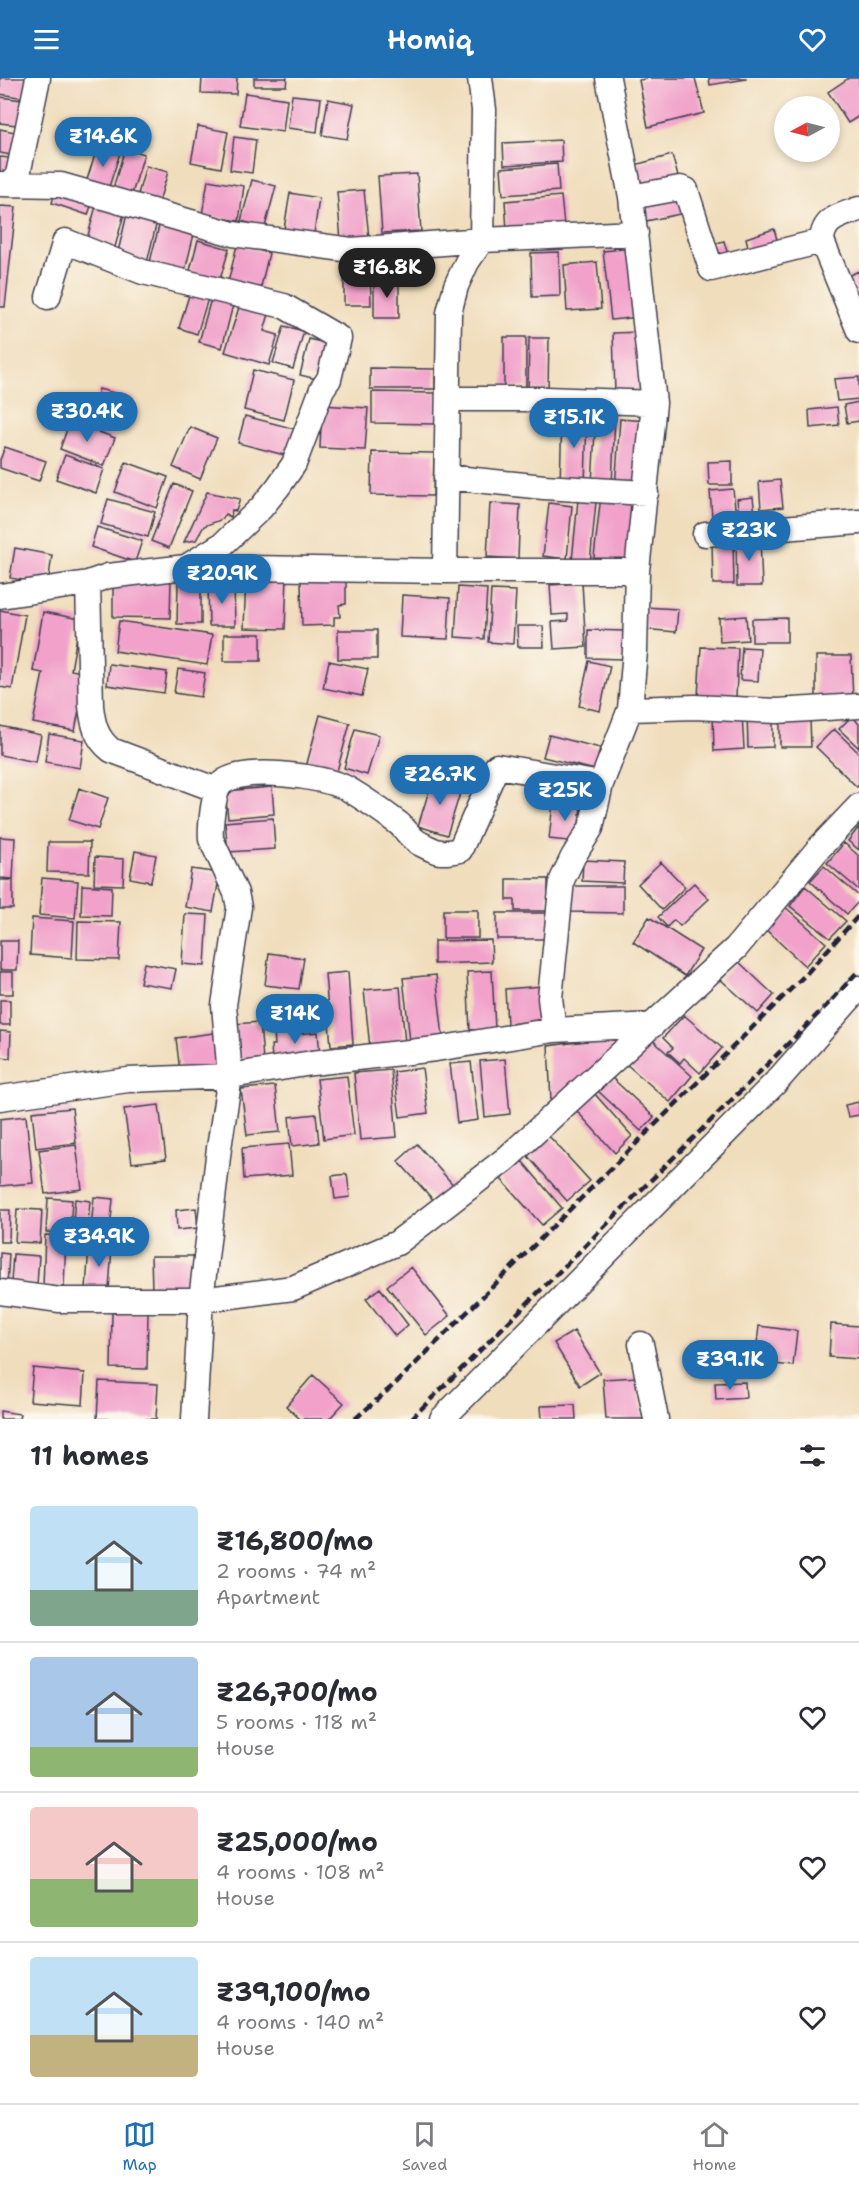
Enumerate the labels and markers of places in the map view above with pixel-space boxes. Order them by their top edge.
pin: ₹14.6K [54,117,152,168]
pin: ₹16.8K [338,248,436,299]
pin: ₹30.4K [38,392,136,443]
pin: ₹15.1K [525,398,623,449]
pin: ₹23K [713,511,785,562]
pin: ₹20.9K [173,554,271,605]
pin: ₹26.7K [391,755,489,806]
pin: ₹25K [529,771,601,822]
pin: ₹14K [259,994,331,1045]
pin: ₹34.9K [50,1217,148,1268]
pin: ₹39.1K [681,1340,779,1391]

